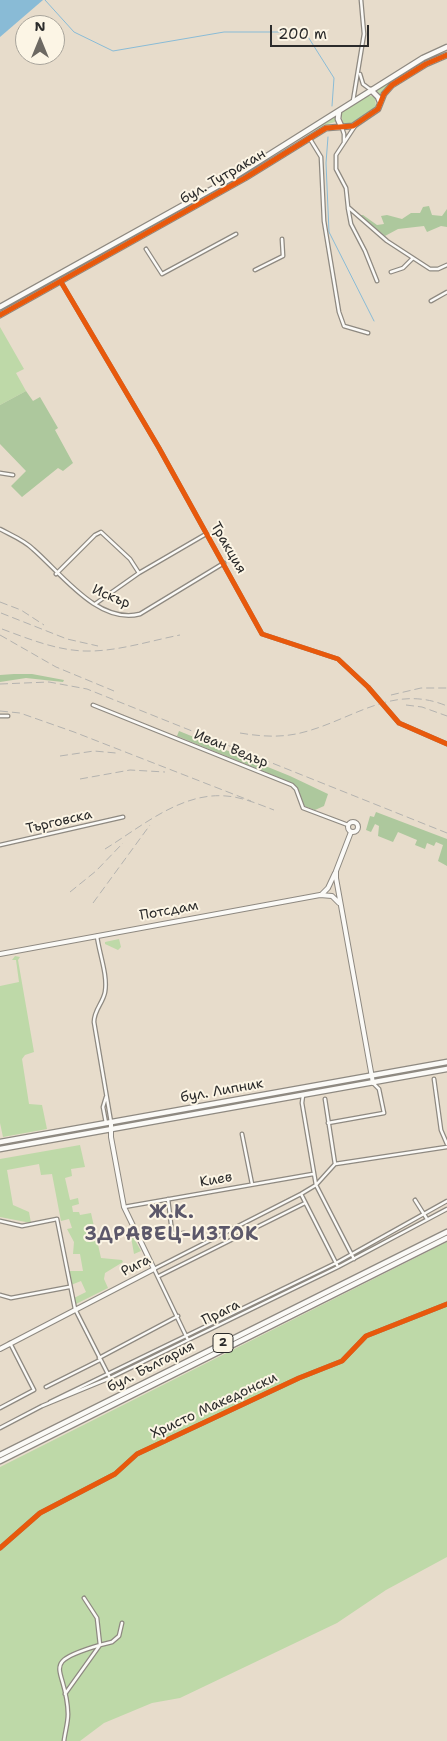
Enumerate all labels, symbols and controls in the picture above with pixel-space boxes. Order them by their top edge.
north arrow [15,15,65,65]
scale bar [272,15,371,47]
text: N [34,17,46,35]
text: 200 m [278,24,327,44]
street label: бул. Тутракан [177,146,269,208]
street label: Тракция [207,519,249,577]
street label: Искър [89,581,133,613]
street label: Иван Ведър [191,726,271,772]
street label: Търговска [24,806,94,838]
street label: Потсдам [138,898,200,924]
street label: бул. Липник [179,1075,265,1107]
street label: Киев [198,1169,234,1191]
district label: Ж.К. ЗДРАВЕЦ-ИЗТОК [83,1202,261,1246]
street label: Рига [118,1251,154,1281]
street label: Прага [199,1297,243,1329]
road number: 2 [213,1334,233,1352]
street label: бул. България [104,1338,198,1396]
street label: Христо Македонски [148,1369,280,1443]

